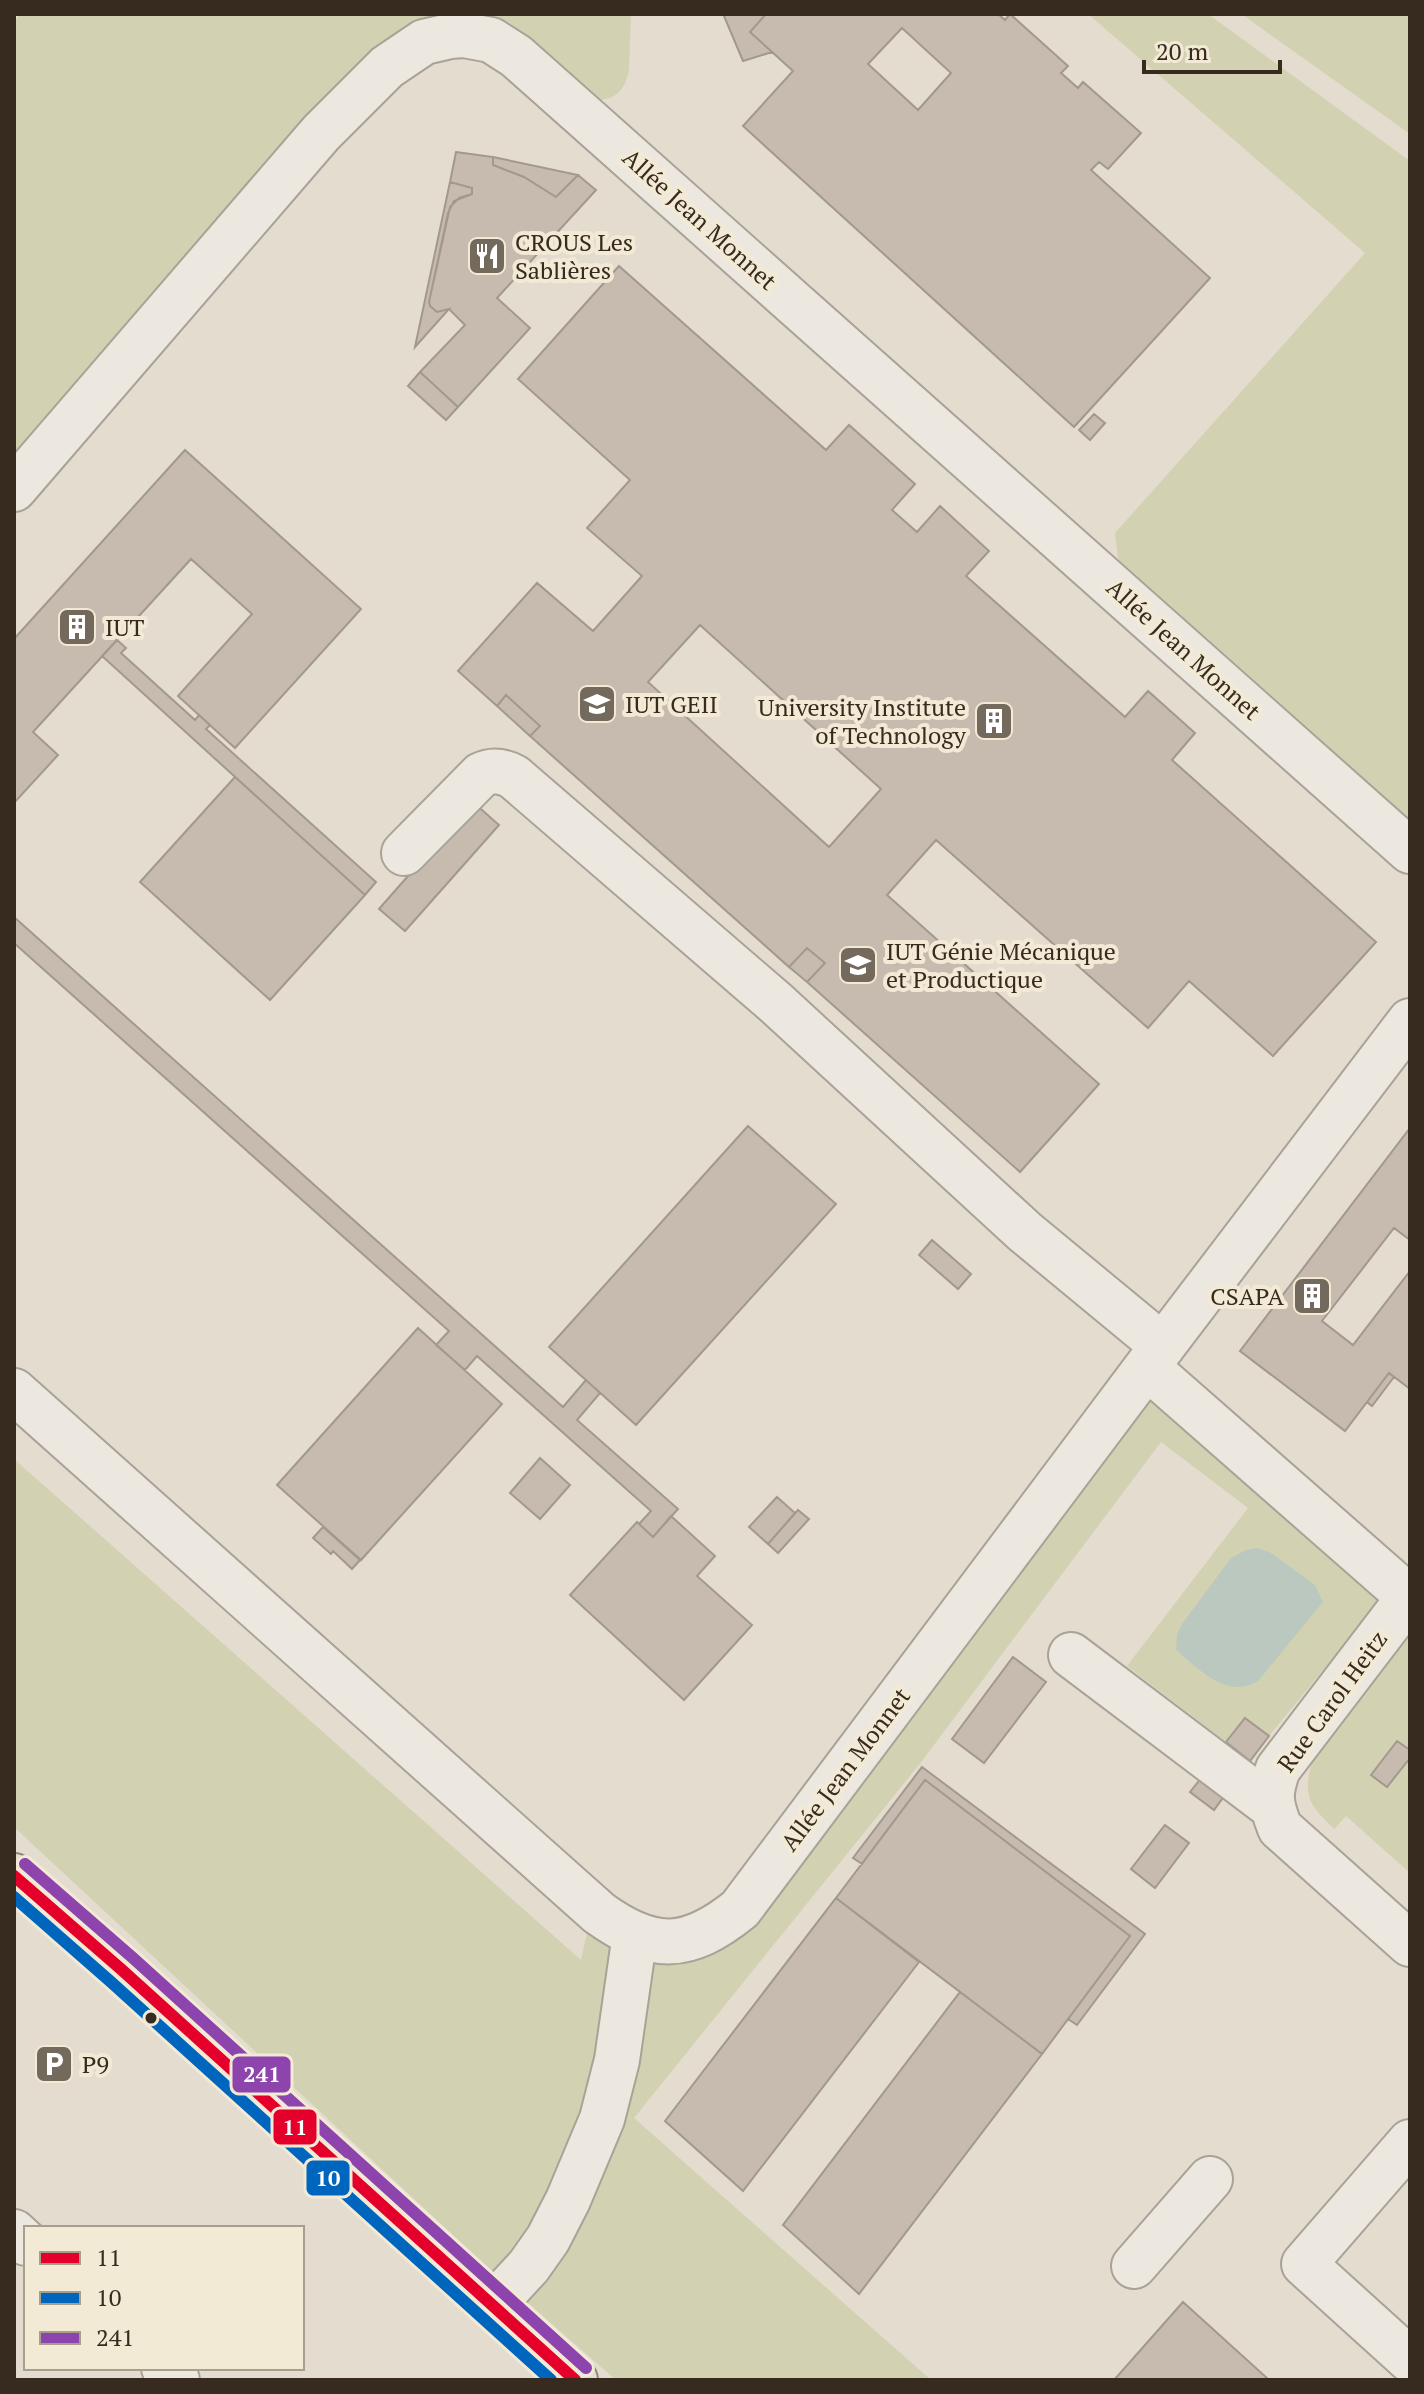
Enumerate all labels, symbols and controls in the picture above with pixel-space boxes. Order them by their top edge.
scale bar [1144,24,1280,74]
text: 20 m [1156,35,1208,67]
street label: Allée Jean Monnet [616,141,784,297]
place label: CROUS Les Sablières [515,226,633,286]
restaurant icon: CROUS Les Sablières [466,235,508,277]
street label: Allée Jean Monnet [1100,571,1268,727]
building icon: IUT [56,606,98,648]
place label: IUT [105,611,145,643]
school or university icon: IUT GEII [576,683,618,725]
place label: IUT GEII [625,688,718,720]
place label: University Institute of Technology [758,691,967,751]
building icon: University Institute of Technology [973,700,1015,742]
place label: IUT Génie Mécanique et Productique [886,935,1116,995]
school or university icon: IUT Génie Mécanique et Productique [837,944,879,986]
building icon: CSAPA [1291,1275,1333,1317]
place label: CSAPA [1210,1280,1285,1312]
street label: Rue Carol Heitz [1270,1624,1394,1778]
street label: Allée Jean Monnet [773,1681,917,1857]
unlabelled marker [143,2010,159,2026]
parking icon: P9 [33,2043,75,2085]
place label: P9 [82,2048,109,2080]
line badge: 241 [231,2055,292,2094]
text: 241 [243,2059,281,2088]
line badge: 11 [272,2108,318,2146]
text: 11 [283,2112,307,2141]
line badge: 10 [305,2159,351,2197]
text: 10 [316,2163,340,2192]
legend [24,2226,304,2370]
text: 11 [96,2241,122,2273]
text: 10 [96,2281,122,2313]
text: 241 [96,2321,134,2353]

